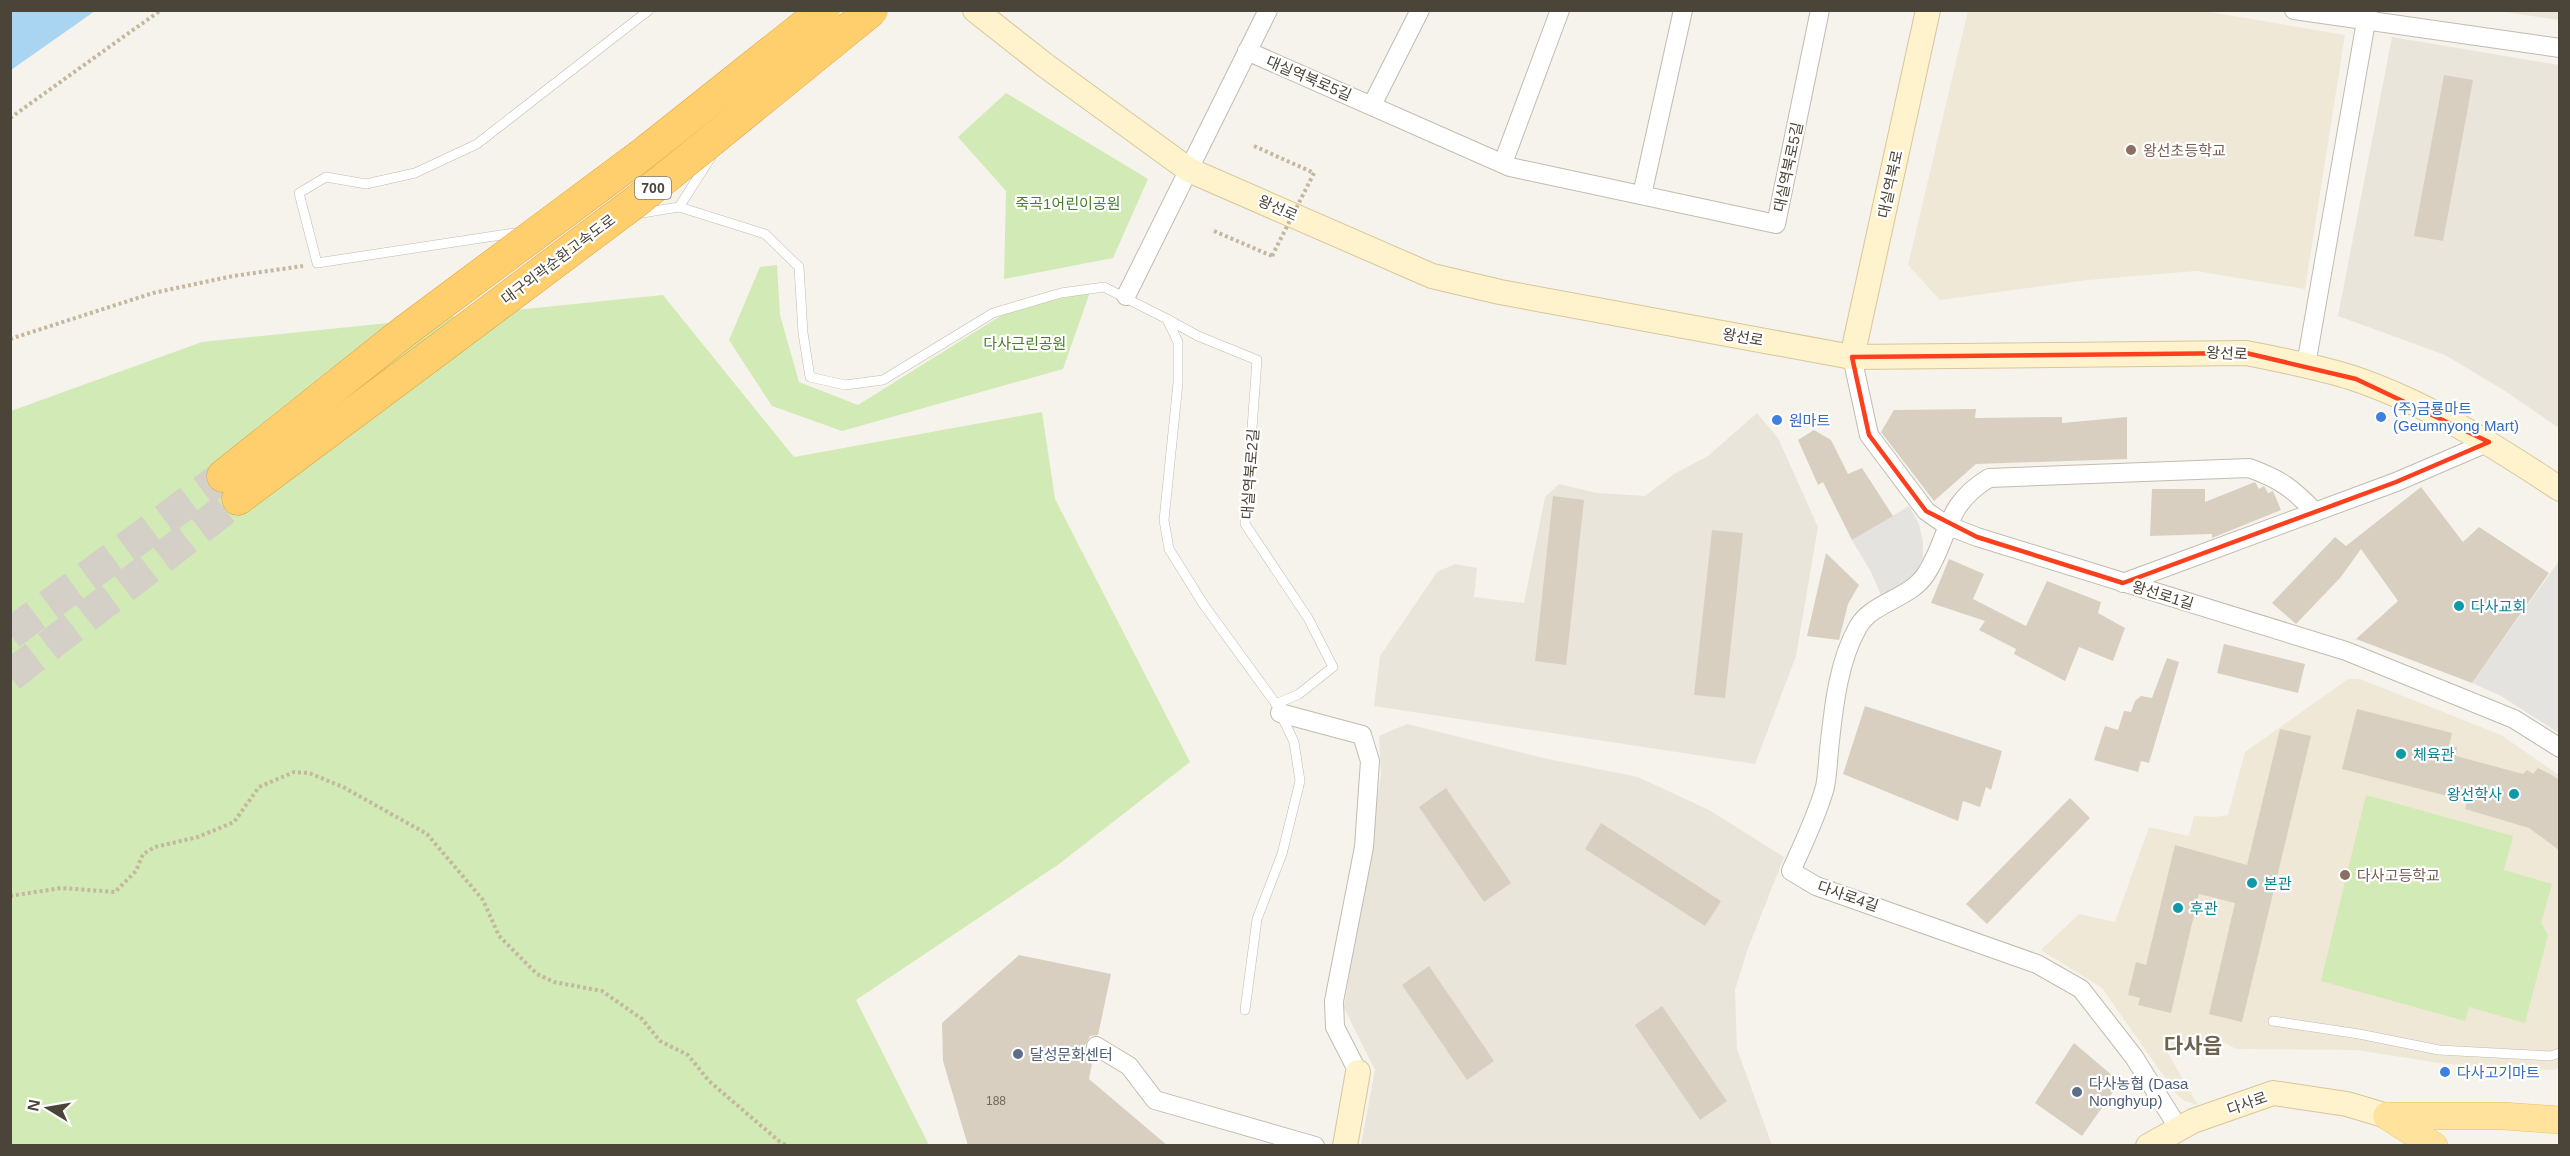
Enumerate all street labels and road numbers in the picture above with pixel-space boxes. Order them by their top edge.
street label: 대실역북로5길 [1264,52,1354,104]
street label: 대실역북로5길 [1770,121,1806,213]
street label: 대실역북로 [1875,148,1905,220]
road number: 700 [635,177,671,199]
street label: 왕선로 [1256,192,1300,224]
street label: 대구외곽순환고속도로 [498,211,618,307]
street label: 왕선로 [1721,325,1765,349]
street label: 왕선로 [2206,343,2248,363]
street label: 대실역북로2길 [1238,428,1262,520]
street label: 왕선로1길 [2130,578,2196,612]
street label: 다사로4길 [1815,878,1881,914]
street label: 다사로 [2225,1088,2269,1118]

